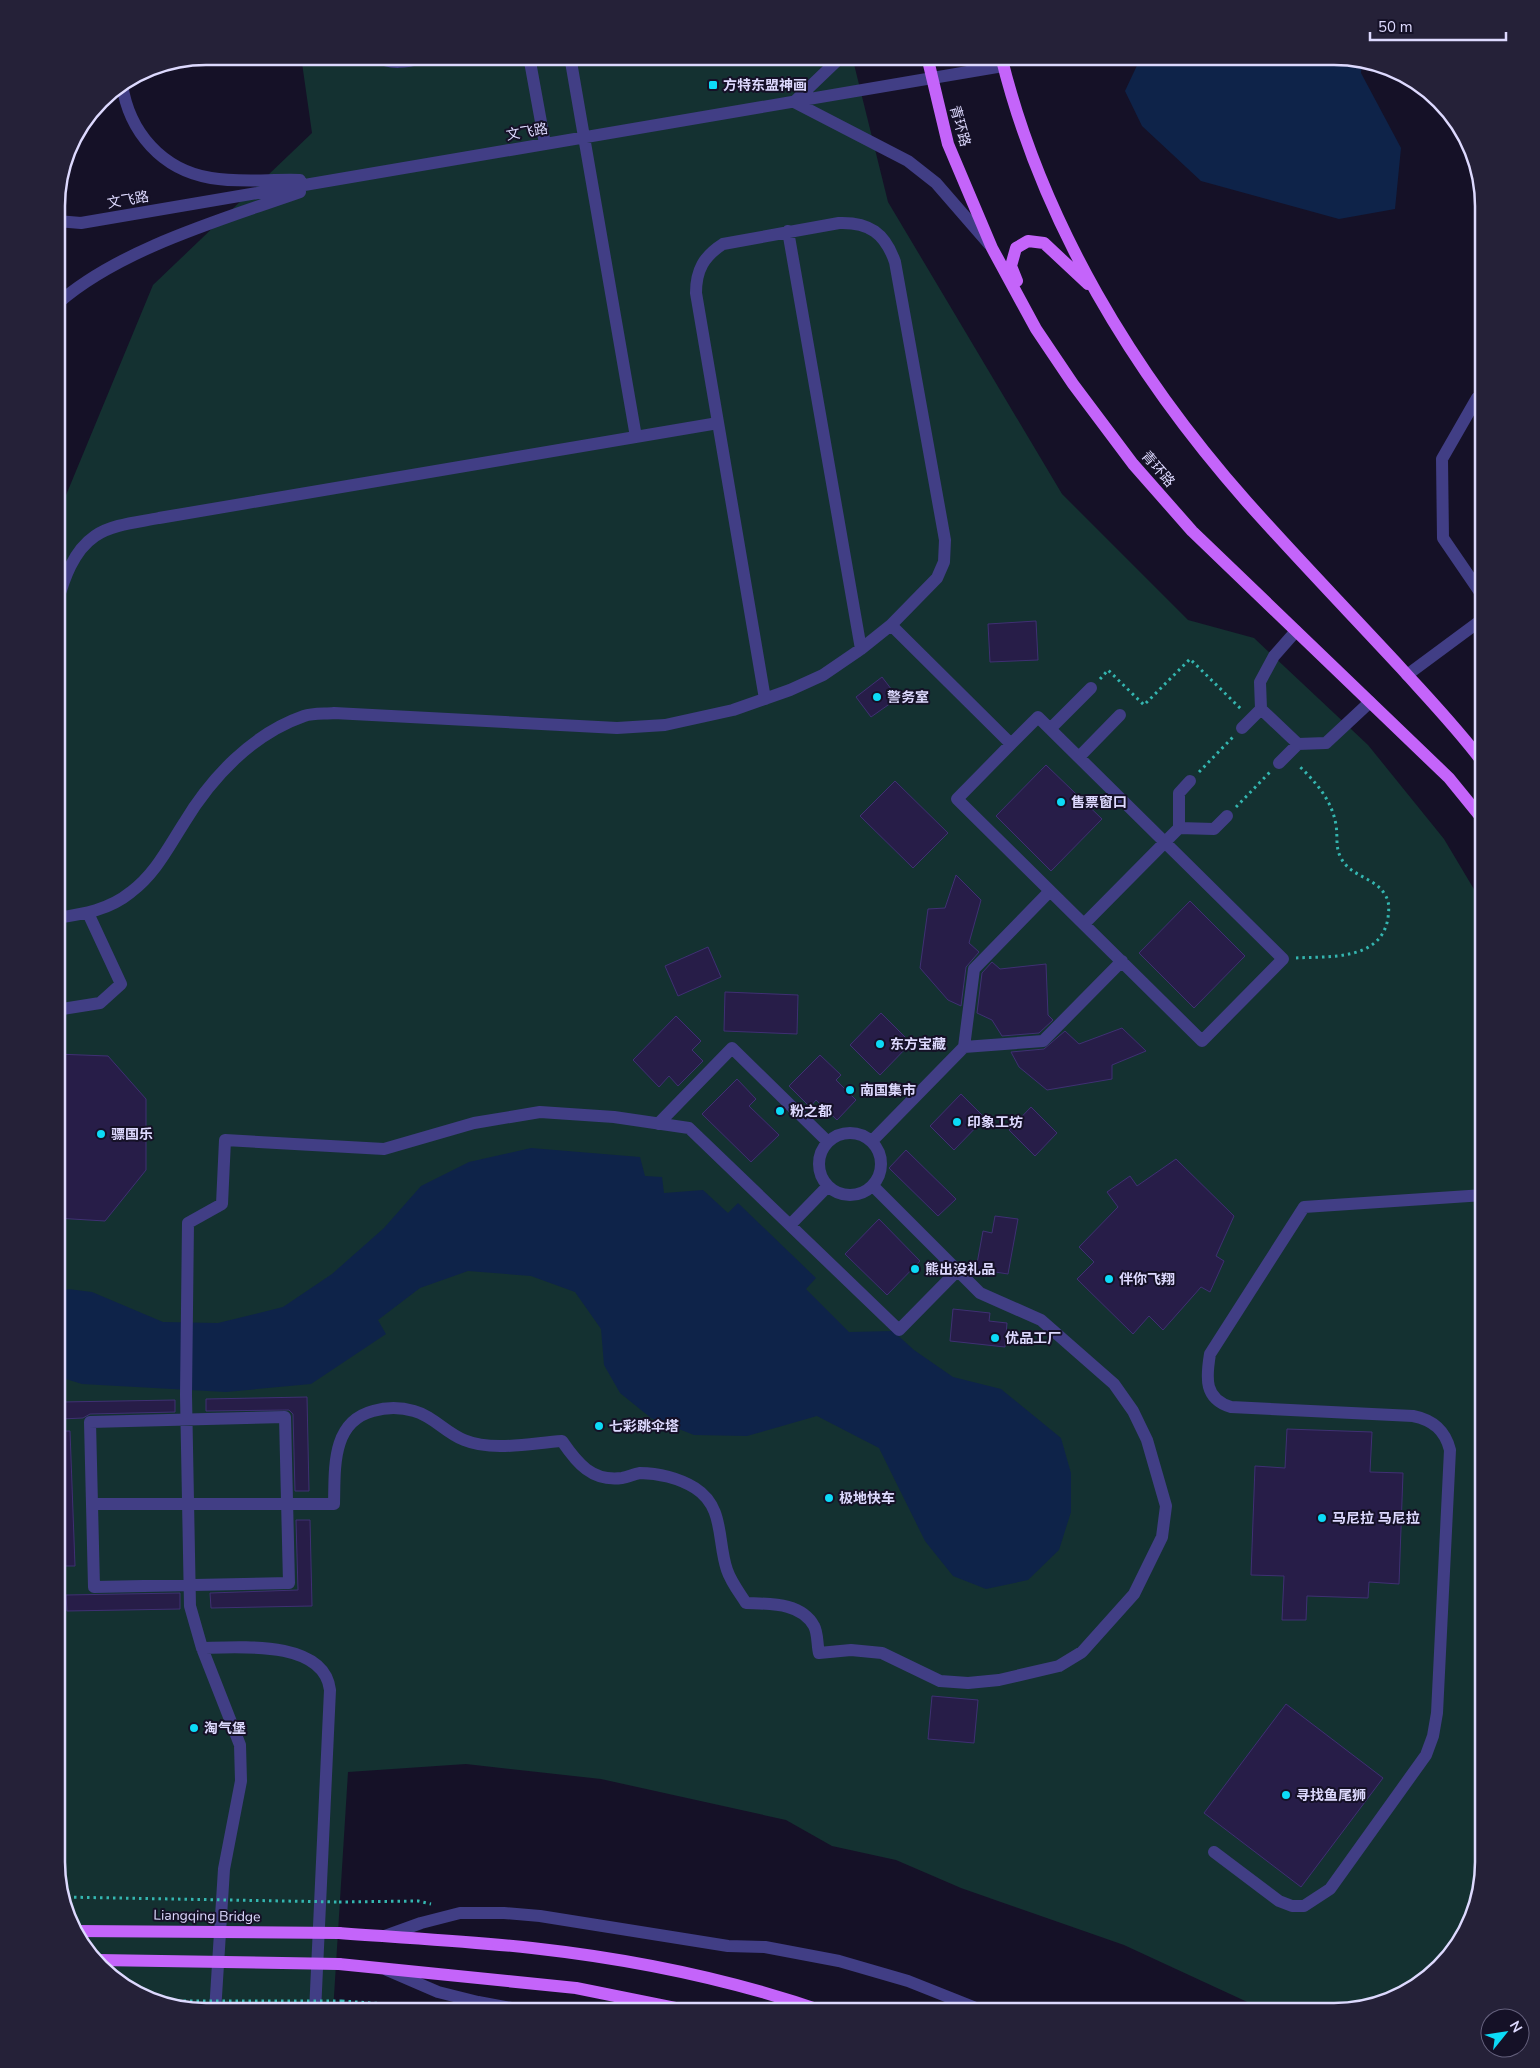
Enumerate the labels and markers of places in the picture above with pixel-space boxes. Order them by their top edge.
place label: 方特东盟神画 [723,76,807,95]
marker: 方特东盟神画 [707,79,719,91]
place label: 警务室 [887,688,929,707]
marker: 警务室 [871,691,883,703]
place label: 售票窗口 [1071,793,1127,812]
marker: 售票窗口 [1055,796,1067,808]
place label: 东方宝藏 [890,1035,946,1054]
marker: 东方宝藏 [874,1038,886,1050]
place label: 南国集市 [860,1081,916,1100]
marker: 南国集市 [844,1084,856,1096]
place label: 粉之都 [790,1102,832,1121]
marker: 粉之都 [774,1105,786,1117]
place label: 印象工坊 [967,1113,1023,1132]
marker: 印象工坊 [951,1116,963,1128]
place label: 骠国乐 [111,1125,153,1144]
marker: 骠国乐 [95,1128,107,1140]
place label: 熊出没礼品 [925,1260,995,1279]
marker: 熊出没礼品 [909,1263,921,1275]
place label: 伴你飞翔 [1119,1270,1175,1289]
marker: 伴你飞翔 [1103,1273,1115,1285]
place label: 优品工厂 [1005,1329,1061,1348]
marker: 优品工厂 [989,1332,1001,1344]
place label: 七彩跳伞塔 [609,1417,679,1436]
marker: 七彩跳伞塔 [593,1420,605,1432]
place label: 极地快车 [839,1489,895,1508]
marker: 极地快车 [823,1492,835,1504]
place label: 马尼拉 马尼拉 [1332,1509,1420,1528]
marker: 马尼拉 马尼拉 [1316,1512,1328,1524]
place label: 淘气堡 [204,1719,246,1738]
marker: 淘气堡 [188,1722,200,1734]
place label: 寻找鱼尾狮 [1296,1786,1366,1805]
marker: 寻找鱼尾狮 [1280,1789,1292,1801]

